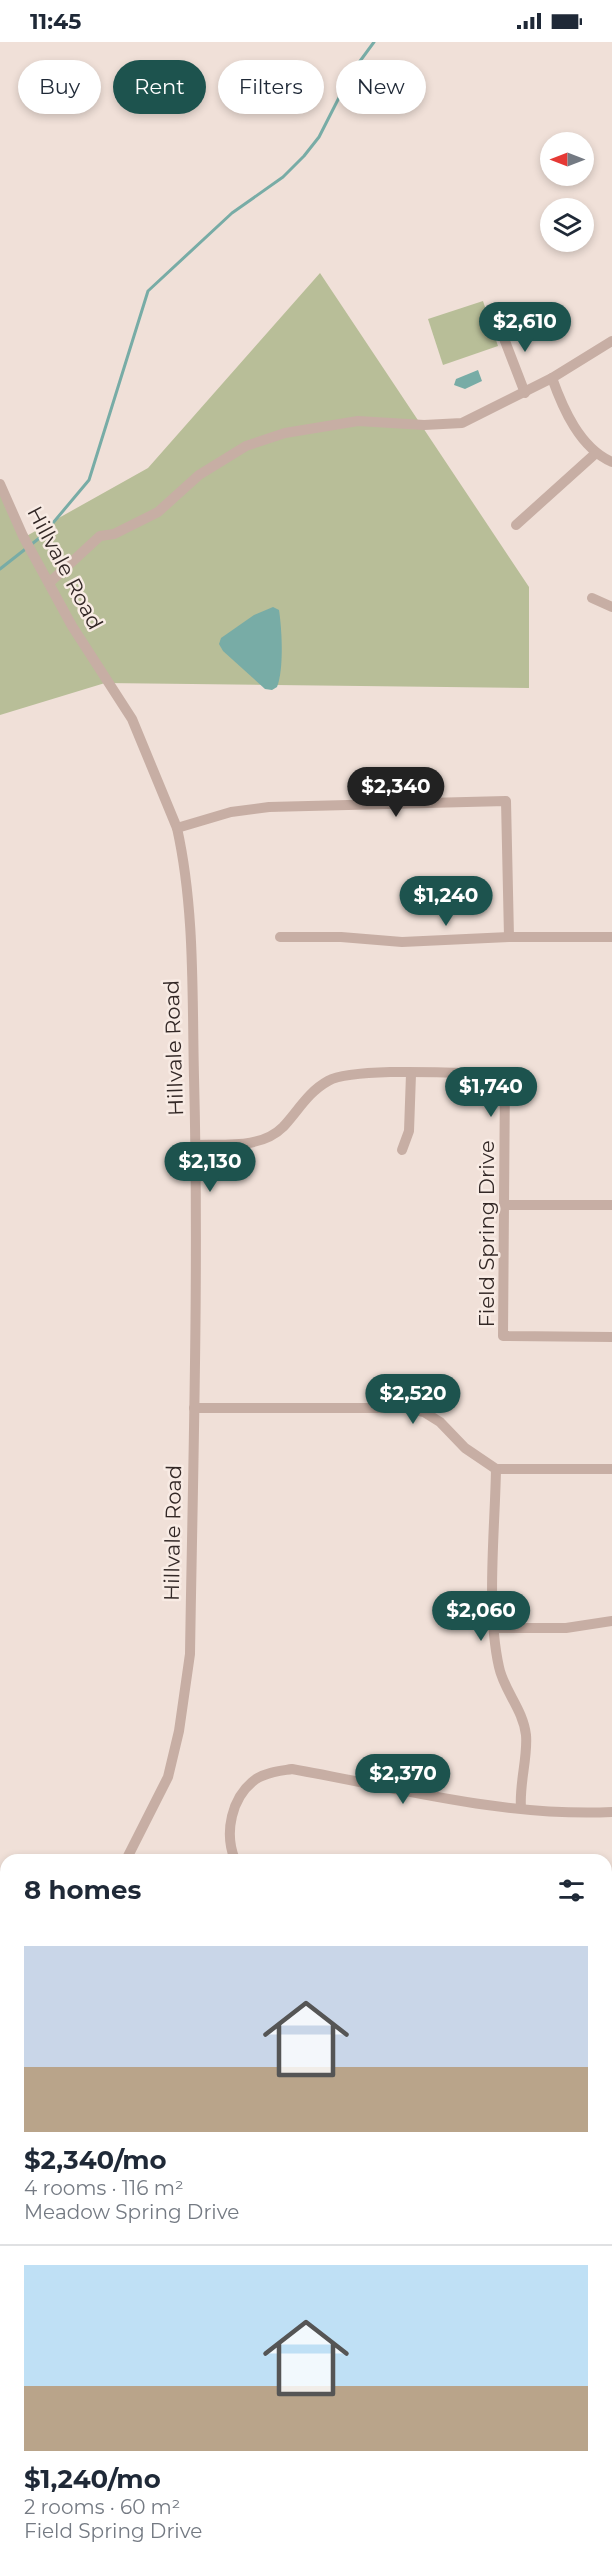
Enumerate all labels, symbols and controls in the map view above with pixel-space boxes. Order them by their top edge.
text: 11:45 [30,8,81,35]
chip: Buy [18,60,101,114]
chip: Rent [113,60,206,114]
chip: Filters [218,60,324,114]
chip: New [336,60,426,114]
north arrow [540,132,594,186]
map controls [540,132,594,252]
button: layers [540,198,594,252]
pin: $2,610 [476,302,574,353]
text: $2,610 [493,309,557,333]
street label: Hillvale Road [22,502,108,634]
pin: $2,340 [347,767,445,818]
text: $2,340 [361,774,431,798]
pin: $1,240 [397,876,495,927]
text: $1,240 [414,883,478,907]
street label: Hillvale Road [159,980,188,1116]
pin: $1,740 [442,1067,540,1118]
text: $1,740 [459,1074,523,1098]
street label: Field Spring Drive [474,1140,499,1328]
pin: $2,130 [161,1142,259,1193]
text: $2,130 [179,1149,241,1173]
pin: $2,520 [364,1374,462,1425]
text: $2,520 [379,1381,447,1405]
street label: Hillvale Road [159,1465,186,1601]
pin: $2,060 [432,1591,530,1642]
text: $2,060 [446,1598,516,1622]
pin: $2,370 [354,1754,452,1805]
text: $2,370 [369,1761,437,1785]
text: 8 homes [24,1874,141,1906]
icon: filters [555,1874,588,1907]
icon: home [252,1985,360,2093]
text: $2,340/mo [24,2144,167,2176]
text: 4 rooms · 116 m² [24,2176,184,2200]
text: Meadow Spring Drive [24,2200,239,2224]
icon: home [252,2304,360,2412]
text: $1,240/mo [24,2463,161,2495]
text: 2 rooms · 60 m² [24,2495,180,2519]
text: Field Spring Drive [24,2519,202,2543]

